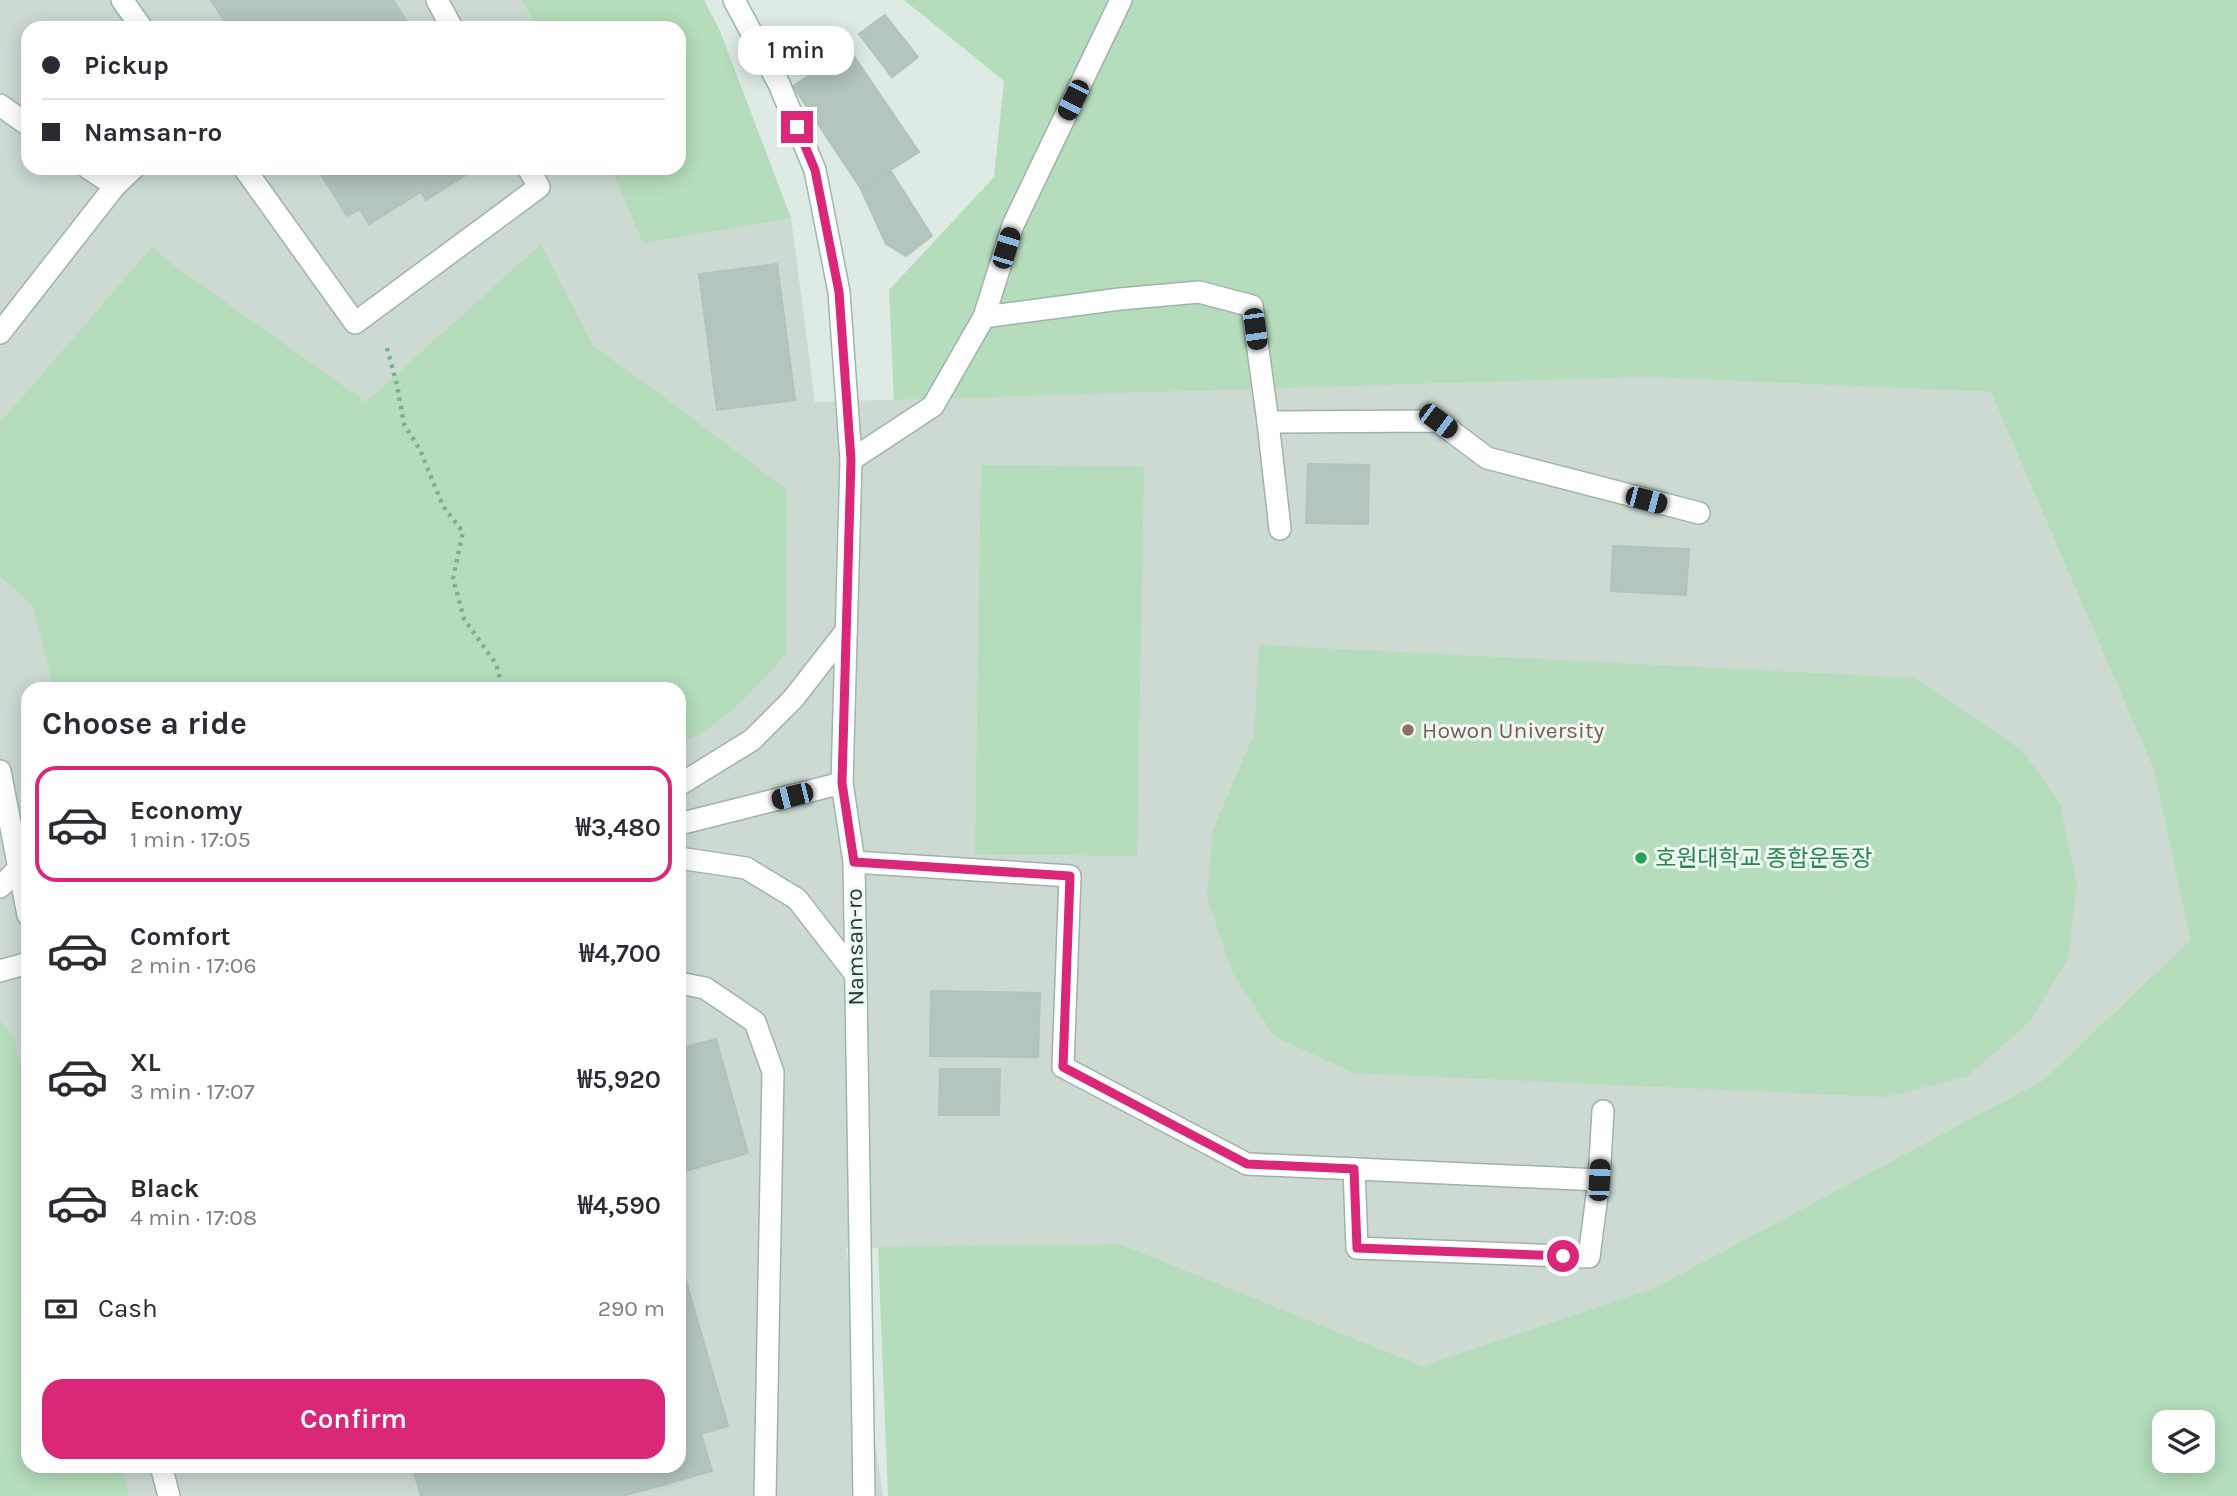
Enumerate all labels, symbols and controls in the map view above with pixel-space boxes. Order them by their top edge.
callout: 1 min [739,25,855,74]
text: 1 min [767,37,825,64]
text: Pickup [84,50,169,81]
car [1055,77,1092,123]
route end [781,111,813,143]
text: Namsan-ro [84,117,222,148]
car [990,225,1023,271]
car [1242,307,1269,351]
car [1415,400,1462,442]
car [1623,484,1670,516]
text: Choose a ride [42,705,247,742]
place label: Howon University [1422,717,1605,744]
marker: Howon University [1400,722,1416,738]
car [770,781,815,811]
icon: car [46,793,109,856]
text: Economy [130,795,242,826]
text: ₩3,480 [576,812,661,843]
text: 1 min · 17:05 [130,826,251,853]
place label: 호원대학교 종합운동장 [1655,845,1872,872]
marker: 호원대학교 종합운동장 [1633,850,1649,866]
street label: Namsan-ro [840,888,870,1006]
icon: car [46,919,109,982]
text: Comfort [130,921,231,952]
text: ₩4,700 [579,938,661,969]
text: 2 min · 17:06 [130,952,257,979]
icon: car [46,1045,109,1108]
text: XL [130,1047,161,1078]
text: ₩5,920 [577,1064,661,1095]
text: 3 min · 17:07 [130,1078,254,1105]
car [1588,1158,1611,1202]
icon: car [46,1171,109,1234]
text: Black [130,1173,199,1204]
text: ₩4,590 [578,1190,661,1221]
text: 4 min · 17:08 [130,1204,257,1231]
route start [1547,1240,1579,1272]
icon: cash [42,1290,80,1328]
text: Cash [98,1293,158,1324]
text: 290 m [598,1295,665,1322]
button: Confirm [42,1379,665,1459]
map controls [2152,1410,2215,1473]
button: layers [2152,1410,2215,1473]

